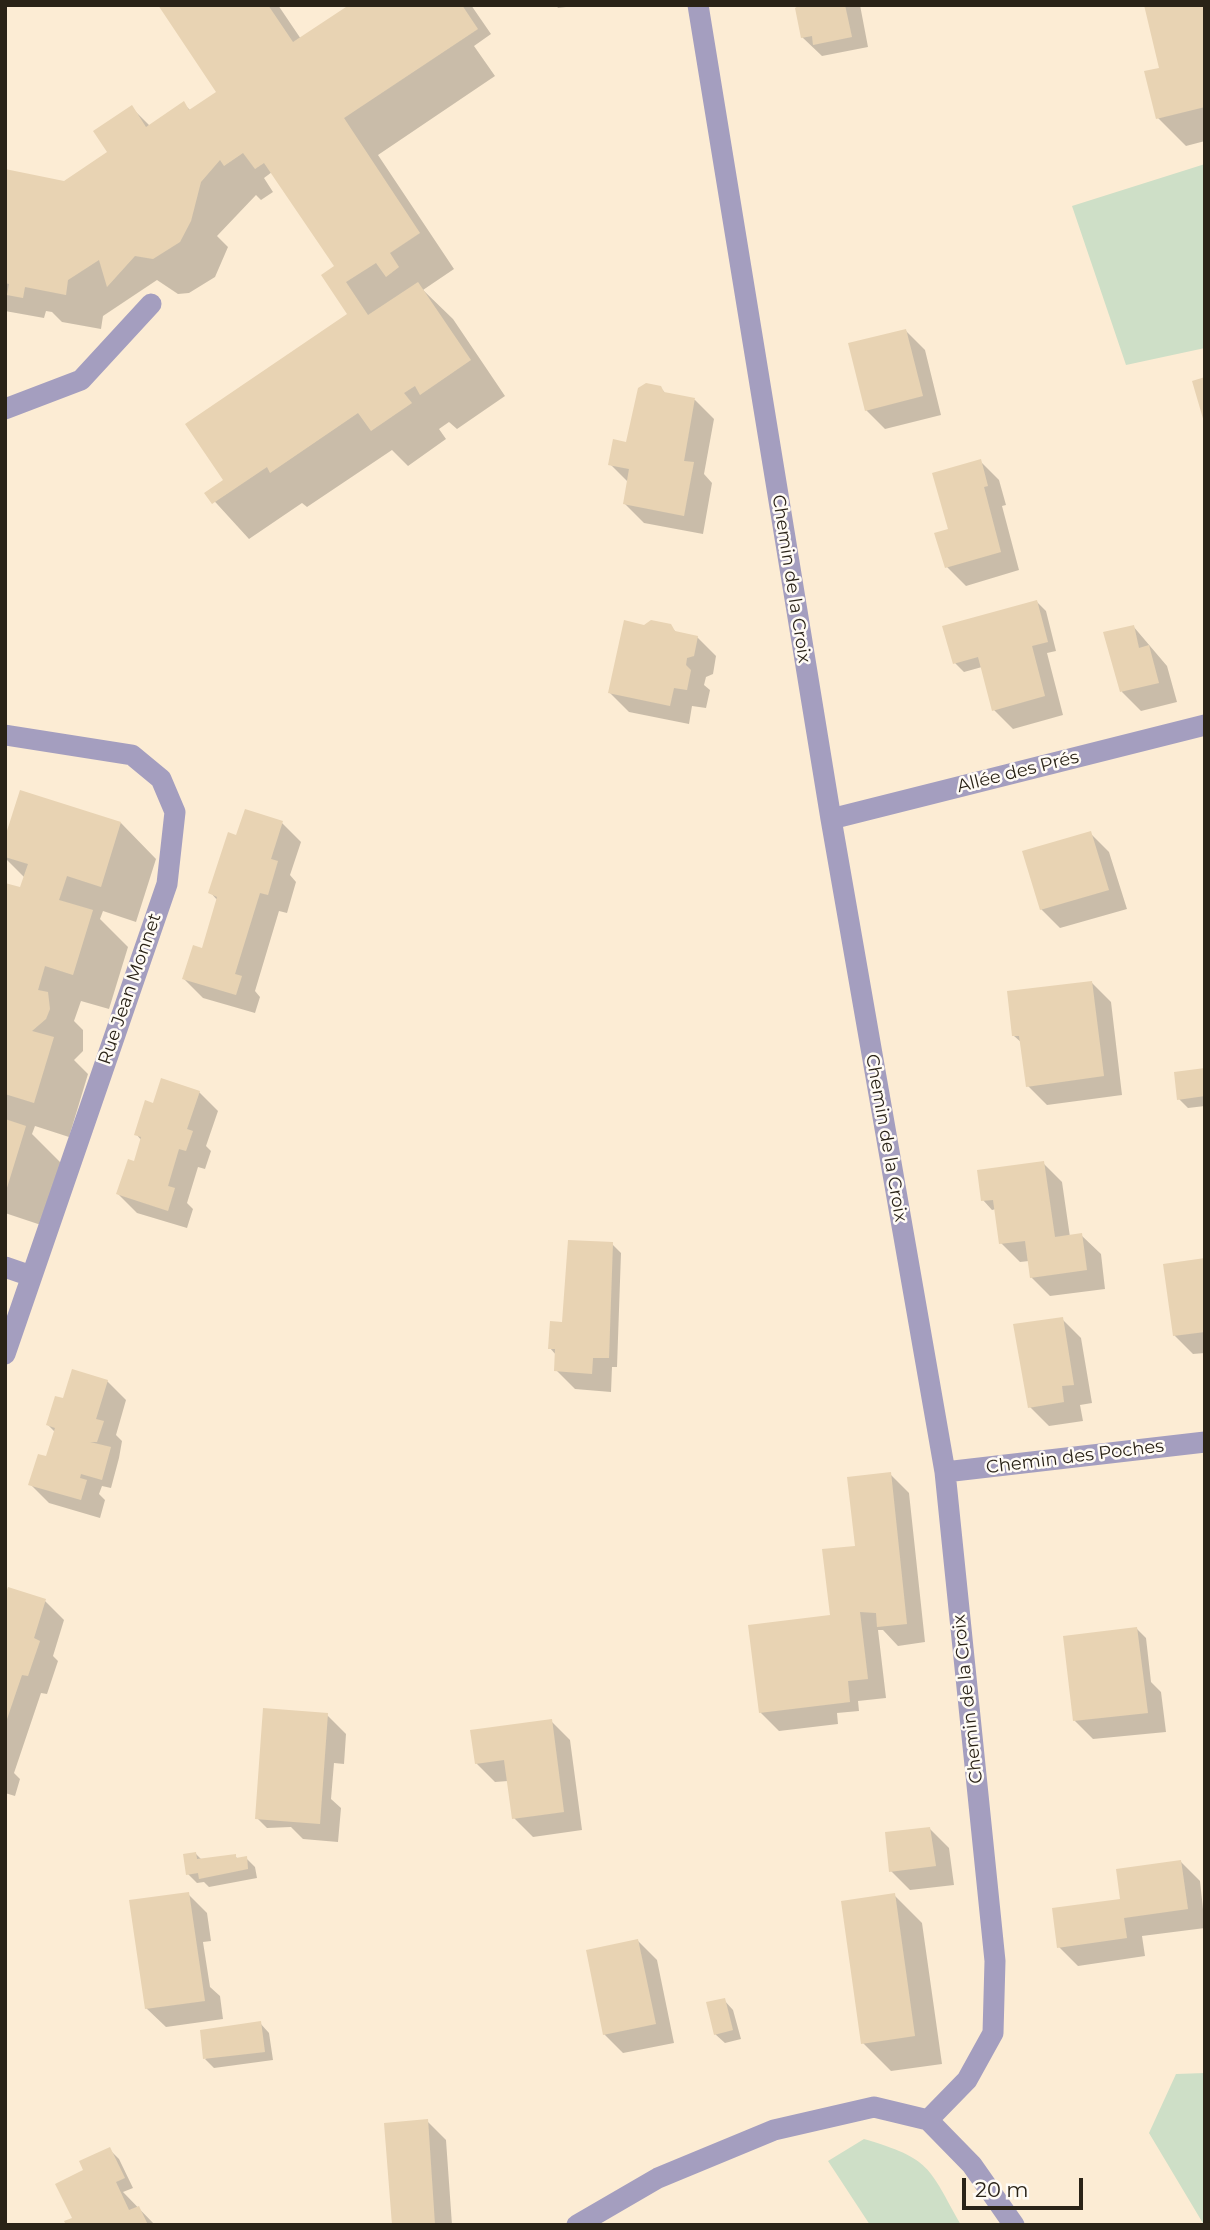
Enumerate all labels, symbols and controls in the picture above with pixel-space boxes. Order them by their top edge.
street label: Chemin de la Croix [767,493,815,665]
street label: Allée des Prés [955,746,1081,798]
street label: Rue Jean Monnet [94,910,166,1068]
street label: Chemin de la Croix [861,1052,911,1224]
street label: Chemin des Poches [985,1435,1165,1479]
street label: Chemin de la Croix [948,1613,988,1785]
scale bar [965,2164,1086,2208]
text: 20 m [975,2177,1029,2202]

